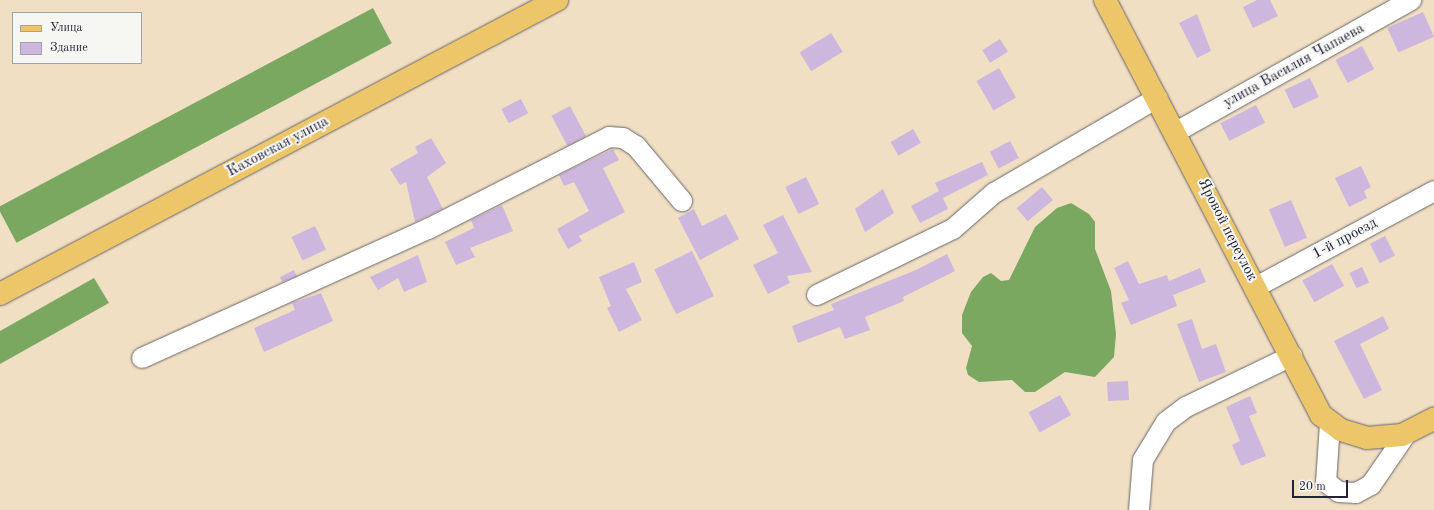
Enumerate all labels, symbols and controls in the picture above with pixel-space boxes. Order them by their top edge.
legend [12,12,142,64]
street label: улица Василия Чапаева [1220,20,1368,112]
text: Улица [50,22,83,34]
text: Здание [50,42,88,54]
street label: Каховская улица [224,113,332,181]
street label: Яровой переулок [1193,176,1261,284]
street label: 1-й проезд [1310,214,1380,264]
scale bar [1294,472,1350,498]
text: 20 m [1299,481,1326,493]

